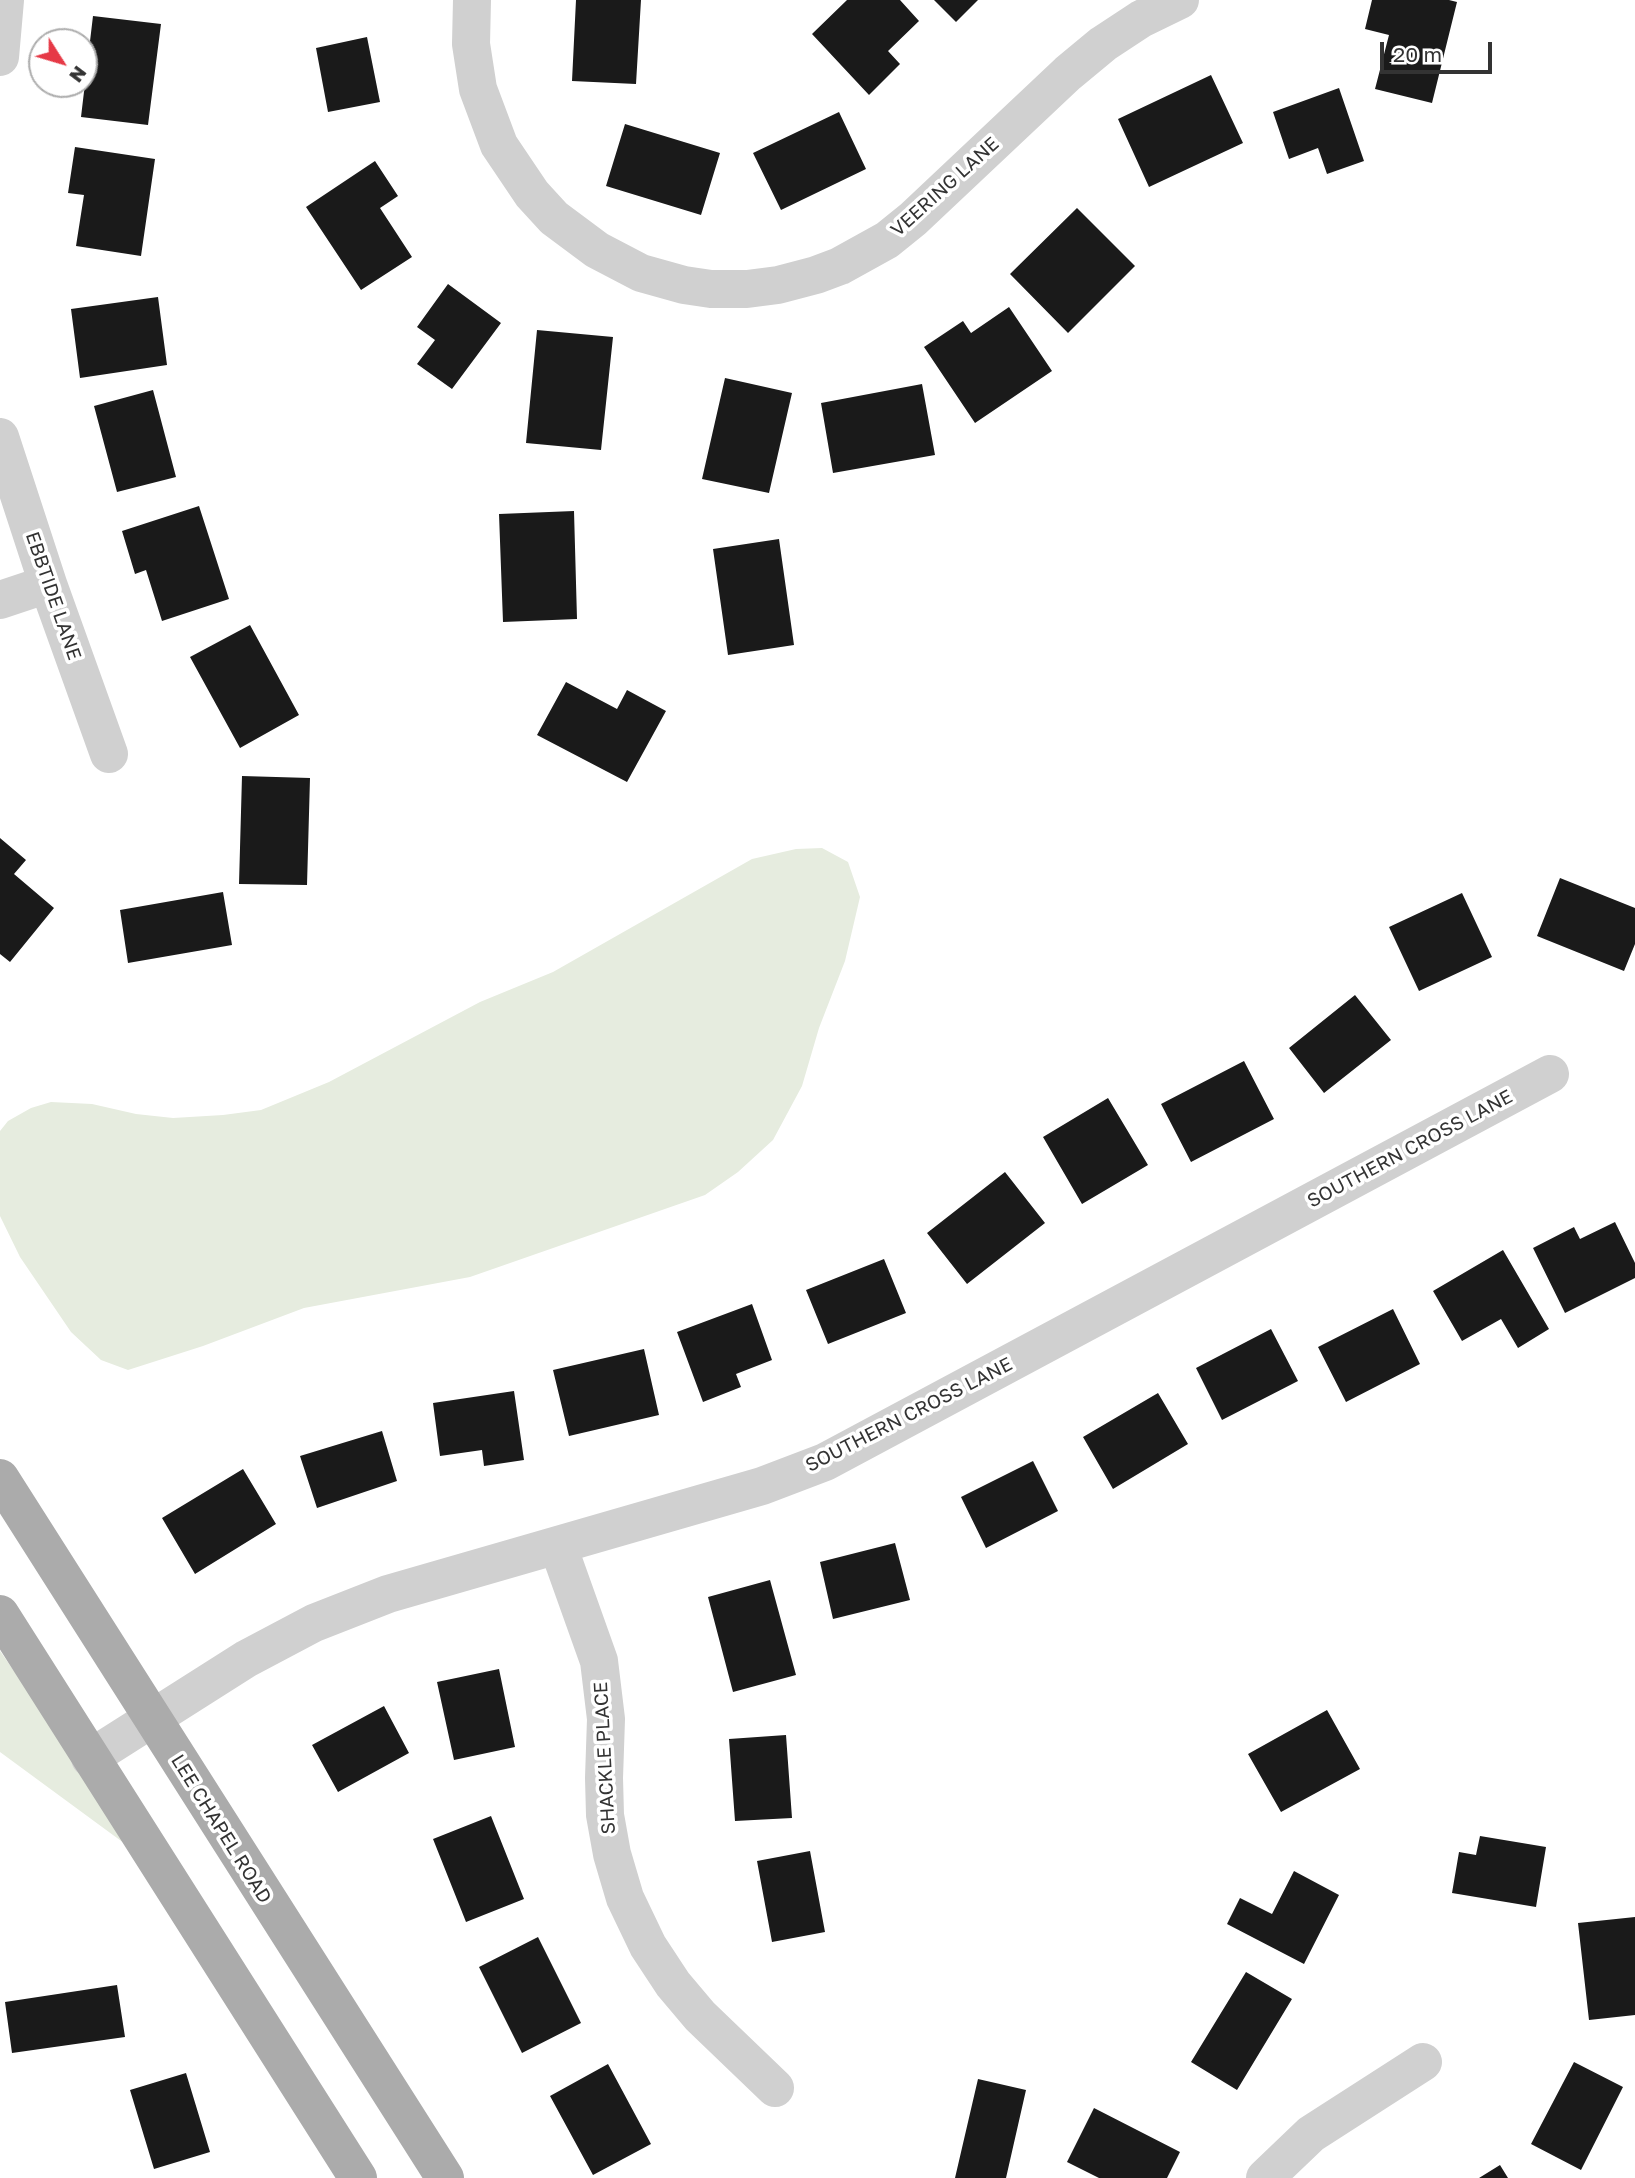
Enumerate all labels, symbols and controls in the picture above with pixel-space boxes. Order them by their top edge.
north arrow [28,28,98,98]
scale bar [1383,28,1495,72]
text: 20 m [1393,41,1442,67]
text: N [65,62,92,87]
street label: VEERING LANE [886,133,1004,241]
street label: EBBTIDE LANE [20,529,86,663]
street label: SOUTHERN CROSS LANE [1303,1085,1517,1213]
street label: SOUTHERN CROSS LANE [802,1353,1016,1477]
street label: SHACKLE PLACE [590,1681,620,1835]
street label: LEE CHAPEL ROAD [166,1750,276,1908]

